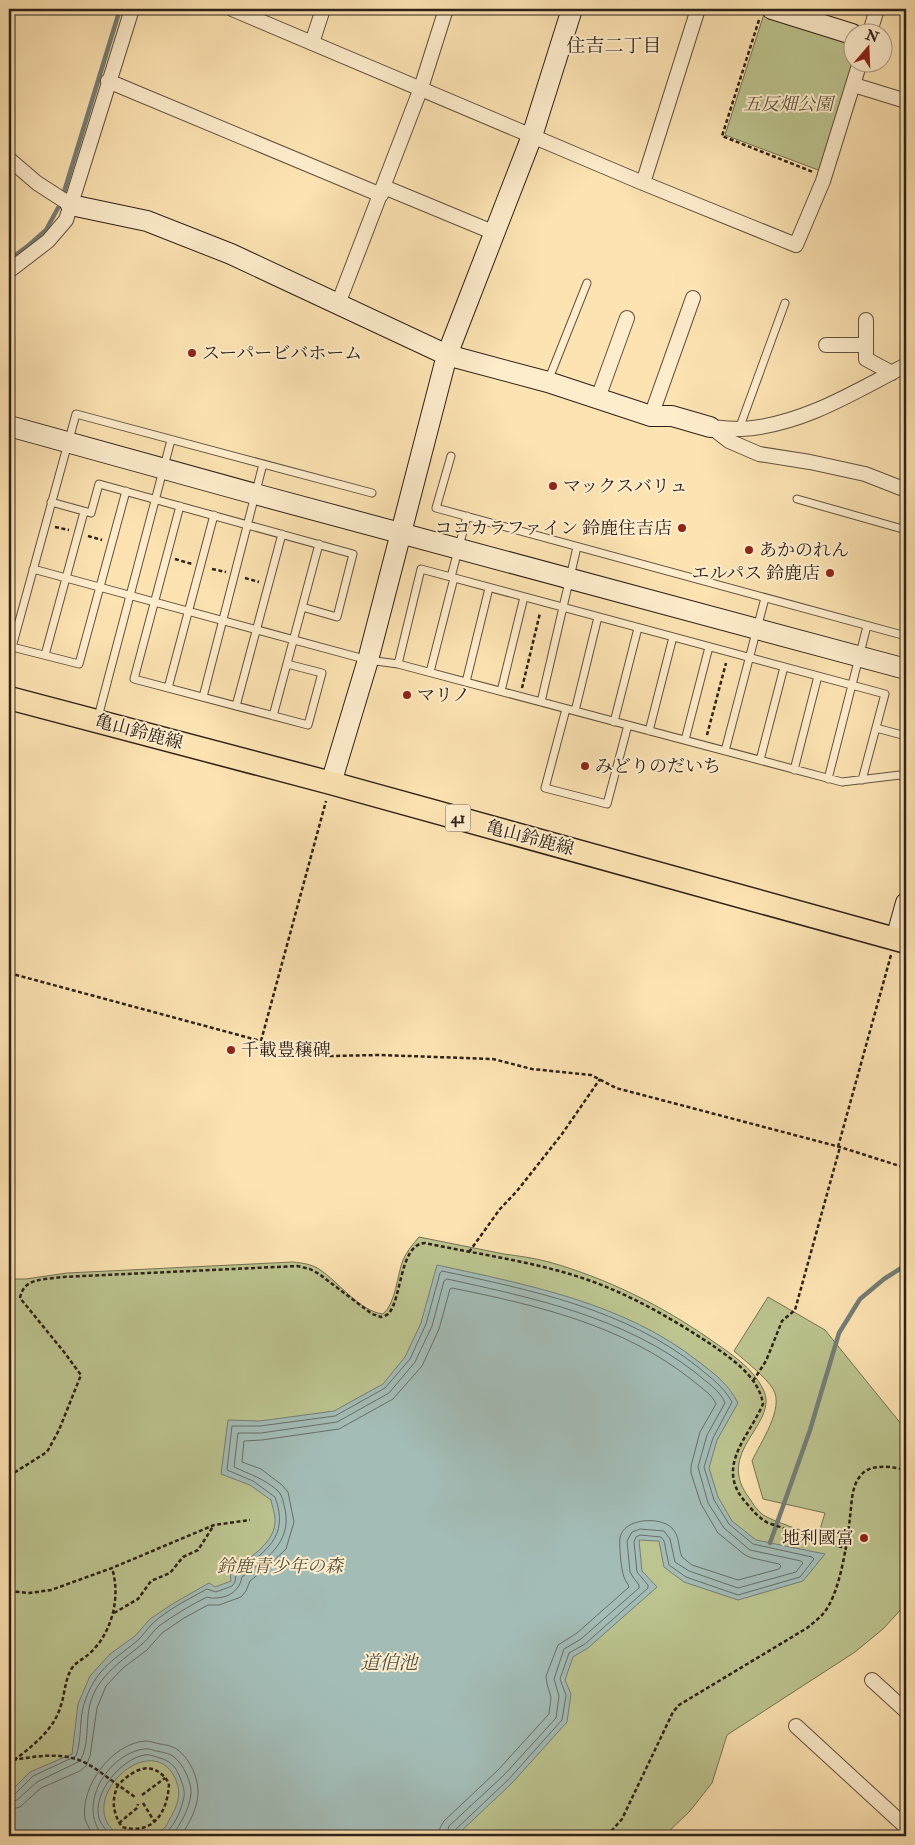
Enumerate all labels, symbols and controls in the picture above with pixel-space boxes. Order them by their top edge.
north arrow [842,22,892,72]
text: N [862,26,881,46]
district label: 住吉二丁目 [566,34,662,58]
park label: 五反畑公園 [743,93,836,116]
place label: スーパービバホーム [202,342,362,365]
marker: スーパービバホーム [186,347,198,359]
place label: マックスバリュ [563,475,688,498]
marker: マックスバリュ [547,480,559,492]
place label: ココカラファイン 鈴鹿住吉店 [435,517,672,540]
marker: ココカラファイン 鈴鹿住吉店 [676,522,688,534]
place label: あかのれん [759,539,849,562]
marker: あかのれん [743,544,755,556]
place label: エルパス 鈴鹿店 [691,562,820,585]
marker: エルパス 鈴鹿店 [824,567,836,579]
place label: マリノ [417,684,470,707]
marker: マリノ [401,689,413,701]
street label: 亀山鈴鹿線 [93,709,185,755]
place label: みどりのだいち [595,755,721,778]
marker: みどりのだいち [579,760,591,772]
road number: 41 [446,804,470,831]
street label: 亀山鈴鹿線 [484,815,576,861]
place label: 千載豊穣碑 [241,1039,331,1062]
marker: 千載豊穣碑 [225,1044,237,1056]
place label: 地利國富 [782,1527,854,1550]
marker: 地利國富 [858,1532,870,1544]
park label: 鈴鹿青少年の森 [217,1555,345,1578]
water label: 道伯池 [360,1651,419,1675]

